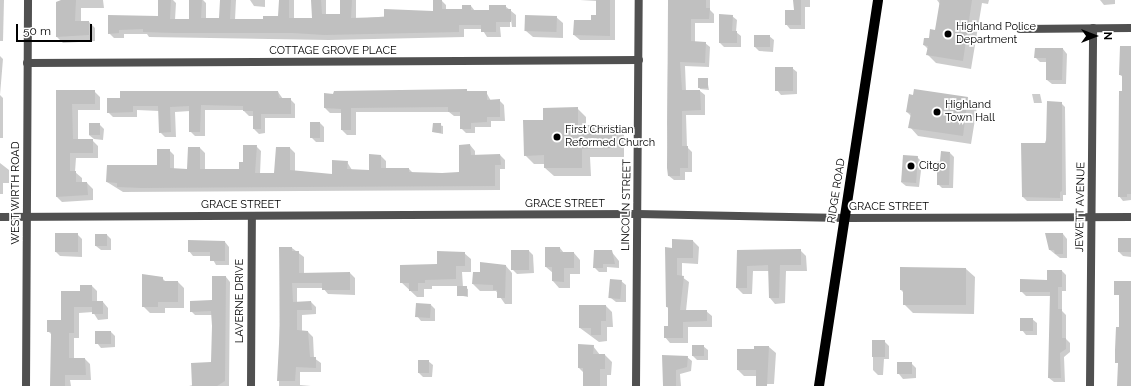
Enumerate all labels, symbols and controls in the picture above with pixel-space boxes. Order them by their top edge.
scale bar [18,16,94,42]
north arrow [1075,16,1115,56]
place label: Highland Police Department [956,21,1036,47]
text: 50 m [23,24,51,38]
marker: Highland Police Department [943,29,953,39]
text: N [1101,32,1114,40]
street label: COTTAGE GROVE PLACE [269,44,397,58]
place label: Highland Town Hall [945,99,995,125]
marker: Highland Town Hall [932,107,942,117]
place label: First Christian Reformed Church [565,124,655,150]
marker: First Christian Reformed Church [552,132,562,142]
street label: WEST WIRTH ROAD [9,141,23,245]
street label: RIDGE ROAD [825,158,849,224]
street label: LINCOLN STREET [620,159,634,251]
place label: Citgo [919,159,946,173]
marker: Citgo [906,161,916,171]
street label: JEWETT AVENUE [1074,161,1088,253]
street label: GRACE STREET [525,197,605,211]
street label: GRACE STREET [201,198,281,212]
street label: GRACE STREET [849,200,929,214]
street label: LAVERNE DRIVE [233,259,247,343]

